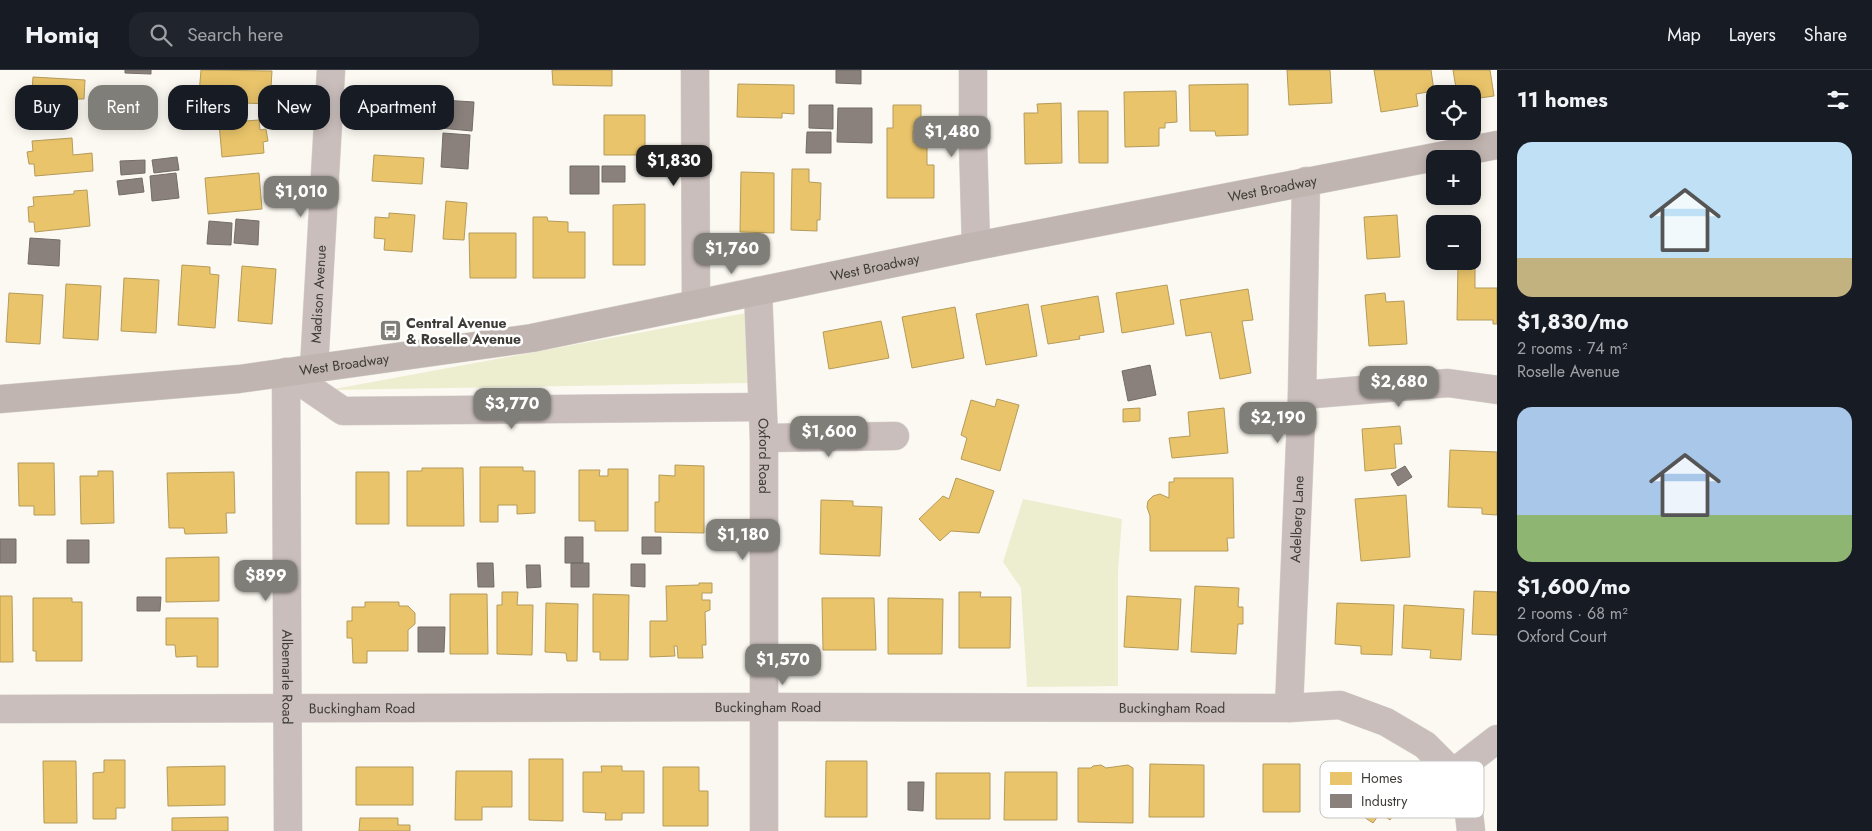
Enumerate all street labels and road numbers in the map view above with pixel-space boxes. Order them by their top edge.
street label: West Broadway [1226,170,1319,207]
street label: Madison Avenue [305,245,331,344]
street label: West Broadway [829,248,922,286]
street label: West Broadway [298,348,391,380]
street label: Oxford Road [753,418,774,494]
street label: Adelberg Lane [1285,475,1309,563]
street label: Albemarle Road [277,629,298,725]
street label: Buckingham Road [715,697,821,717]
street label: Buckingham Road [309,698,415,718]
street label: Buckingham Road [1119,698,1225,718]

